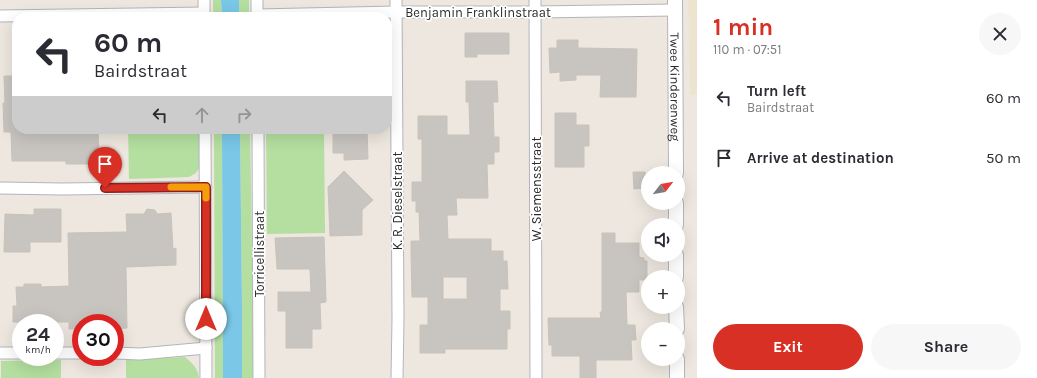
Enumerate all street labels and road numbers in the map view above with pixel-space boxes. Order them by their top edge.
street label: Benjamin Franklinstraat [405,5,551,20]
street label: Twee Kinderenweg [667,33,683,142]
street label: W. Siemensstraat [529,137,544,241]
street label: K. R. Dieselstraat [390,152,405,250]
street label: Torricellistraat [252,211,267,297]

